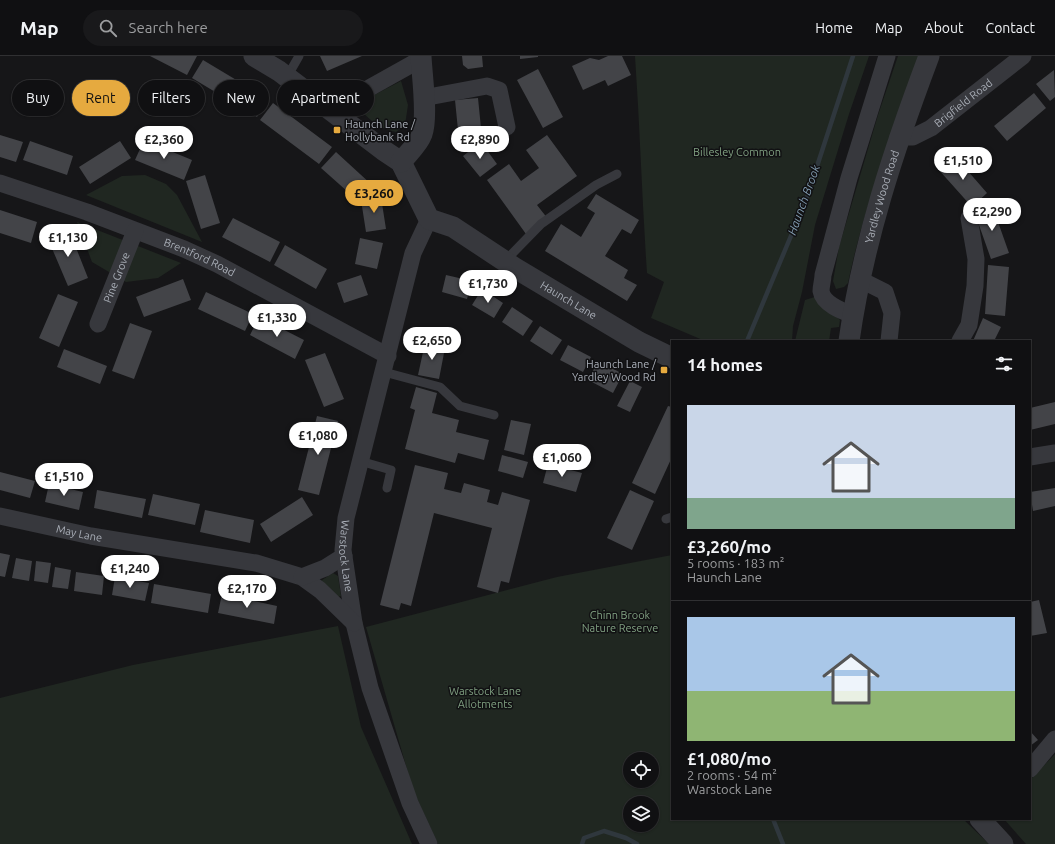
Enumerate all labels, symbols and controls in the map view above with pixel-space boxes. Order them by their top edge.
search box [83,10,363,46]
text: Map [20,17,59,39]
icon: search [97,17,119,39]
text: Search here [129,19,208,36]
text: Home [815,20,853,36]
text: Map [875,20,903,36]
text: About [925,20,964,36]
text: Contact [986,20,1035,36]
street label: Brigfield Road [932,76,995,129]
chip: Buy [12,80,64,116]
chip: Rent [72,80,130,116]
chip: Filters [138,80,205,116]
chip: New [213,80,269,116]
chip: Apartment [277,80,374,116]
place label: Haunch Lane / Hollybank Rd [345,118,416,143]
marker: Haunch Lane / Hollybank Rd [332,125,342,135]
pin: £2,360 [131,126,197,160]
pin: £2,890 [447,126,513,160]
text: £2,360 [144,132,184,146]
text: £2,890 [460,132,500,146]
park label: Billesley Common [693,146,781,158]
pin: £1,510 [930,147,996,181]
street label: Yardley Wood Road [863,149,901,245]
text: £1,510 [943,153,983,167]
water label: Haunch Brook [785,162,823,237]
pin: £3,260 [341,180,407,214]
text: £3,260 [354,186,394,200]
pin: £2,290 [959,198,1025,232]
text: £2,290 [972,204,1012,218]
pin: £1,130 [35,224,101,258]
text: £1,130 [48,230,88,244]
street label: Brentford Road [162,236,237,279]
street label: Pine Grove [101,250,132,305]
pin: £1,730 [455,270,521,304]
text: £1,730 [468,276,508,290]
street label: Haunch Lane [538,279,599,321]
pin: £1,330 [244,304,310,338]
text: £1,330 [257,310,297,324]
pin: £2,650 [399,327,465,361]
text: £2,650 [412,333,452,347]
icon: filters [993,353,1015,375]
text: 14 homes [687,355,763,374]
place label: Haunch Lane / Yardley Wood Rd [572,358,657,383]
marker: Haunch Lane / Yardley Wood Rd [659,365,669,375]
pin: £1,080 [285,422,351,456]
text: £1,080 [298,428,338,442]
icon: home [815,431,887,503]
pin: £1,060 [529,444,595,478]
text: £1,060 [542,450,582,464]
pin: £1,510 [31,463,97,497]
text: £1,510 [44,469,84,483]
street label: Warstock Lane [337,519,355,592]
street label: May Lane [55,523,103,544]
text: £3,260/mo [687,537,771,556]
pin: £1,240 [97,555,163,589]
text: 5 rooms · 183 m² [687,556,784,570]
text: £1,240 [110,561,150,575]
text: Haunch Lane [687,570,762,584]
pin: £2,170 [214,575,280,609]
text: £2,170 [227,581,267,595]
park label: Chinn Brook Nature Reserve [582,609,658,634]
icon: home [815,643,887,715]
park label: Warstock Lane Allotments [449,685,521,710]
text: £1,080/mo [687,749,771,768]
map controls [623,752,659,832]
button: locate [623,752,659,788]
text: 2 rooms · 54 m² [687,768,777,782]
text: Warstock Lane [687,782,772,796]
button: layers [623,796,659,832]

